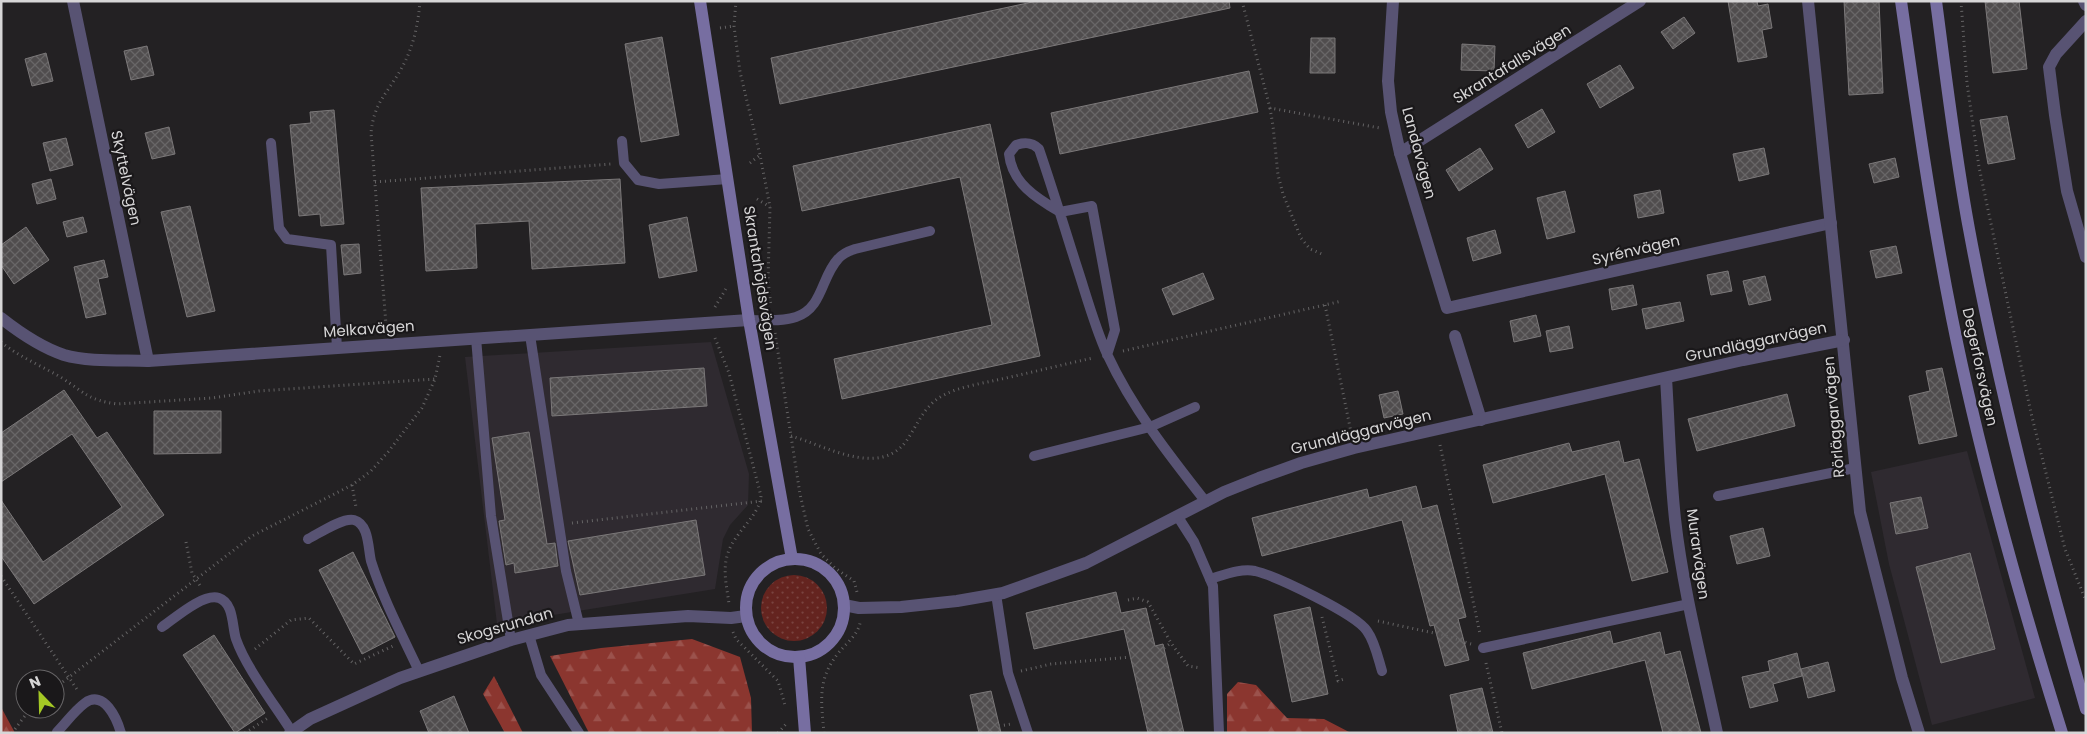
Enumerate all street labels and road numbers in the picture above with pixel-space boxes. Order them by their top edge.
street label: Skrantafallsvägen [1449,19,1575,108]
street label: Landavägen [1397,105,1442,201]
street label: Skyttelvägen [106,129,147,227]
street label: Skrantahöjdsvägen [739,204,782,352]
street label: Syrénvägen [1590,229,1682,270]
street label: Degerforsvägen [1958,306,2003,428]
street label: Melkavägen [323,315,415,342]
street label: Grundläggarvägen [1683,316,1829,367]
street label: Rörläggarvägen [1818,355,1849,479]
street label: Grundläggarvägen [1288,404,1433,459]
street label: Murarvägen [1682,507,1715,601]
street label: Skogsrundan [454,602,555,649]

